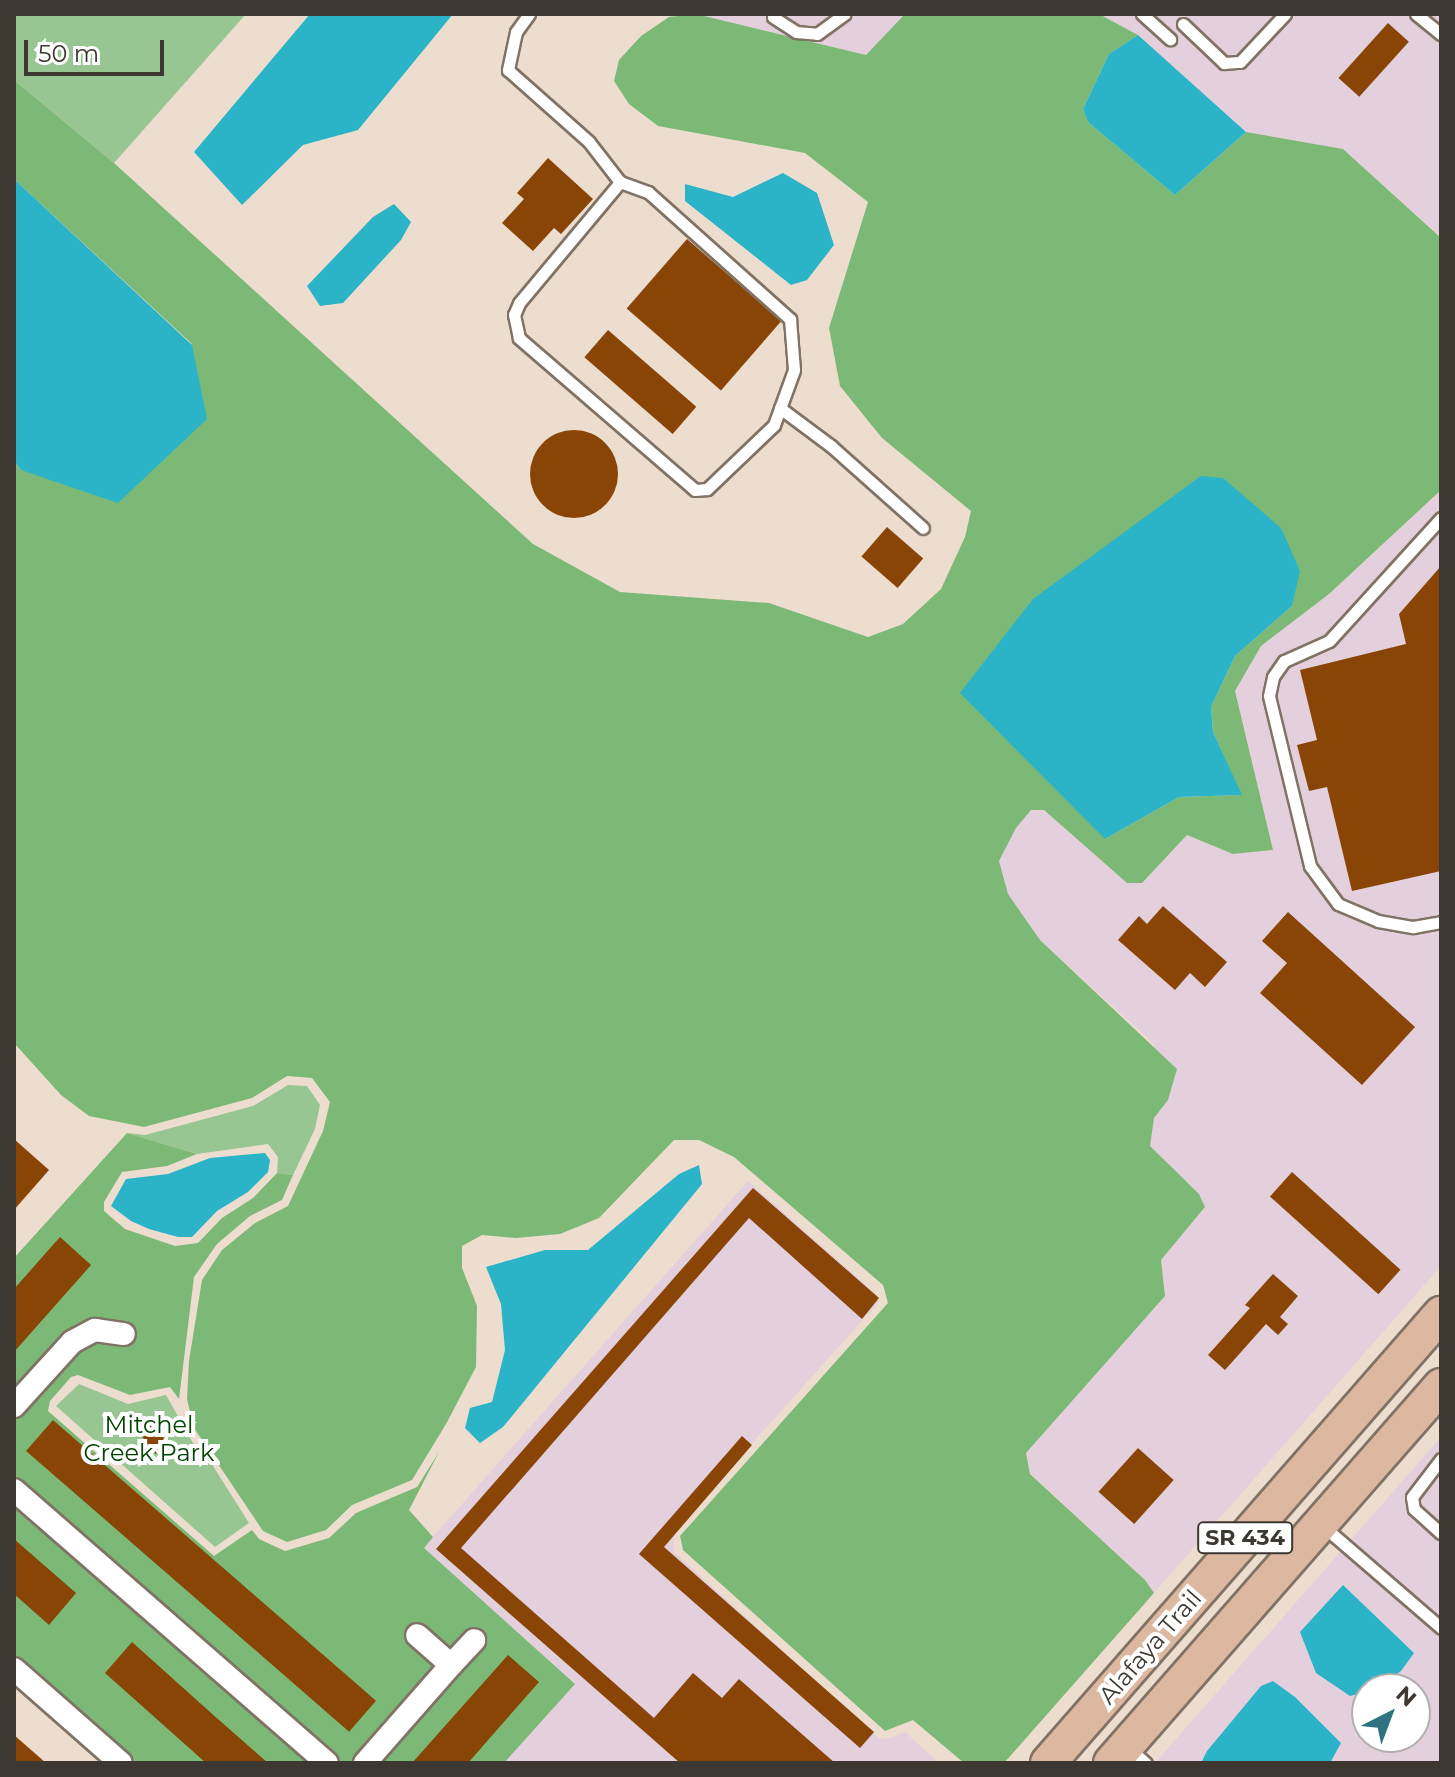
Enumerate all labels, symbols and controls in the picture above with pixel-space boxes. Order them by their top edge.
scale bar [28,24,168,74]
text: 50 m [38,39,99,68]
park label: Mitchel Creek Park [84,1411,214,1467]
road number: SR 434 [1197,1520,1293,1556]
street label: Alafaya Trail [1093,1584,1207,1710]
north arrow [1351,1673,1431,1753]
text: N [1390,1680,1422,1712]

